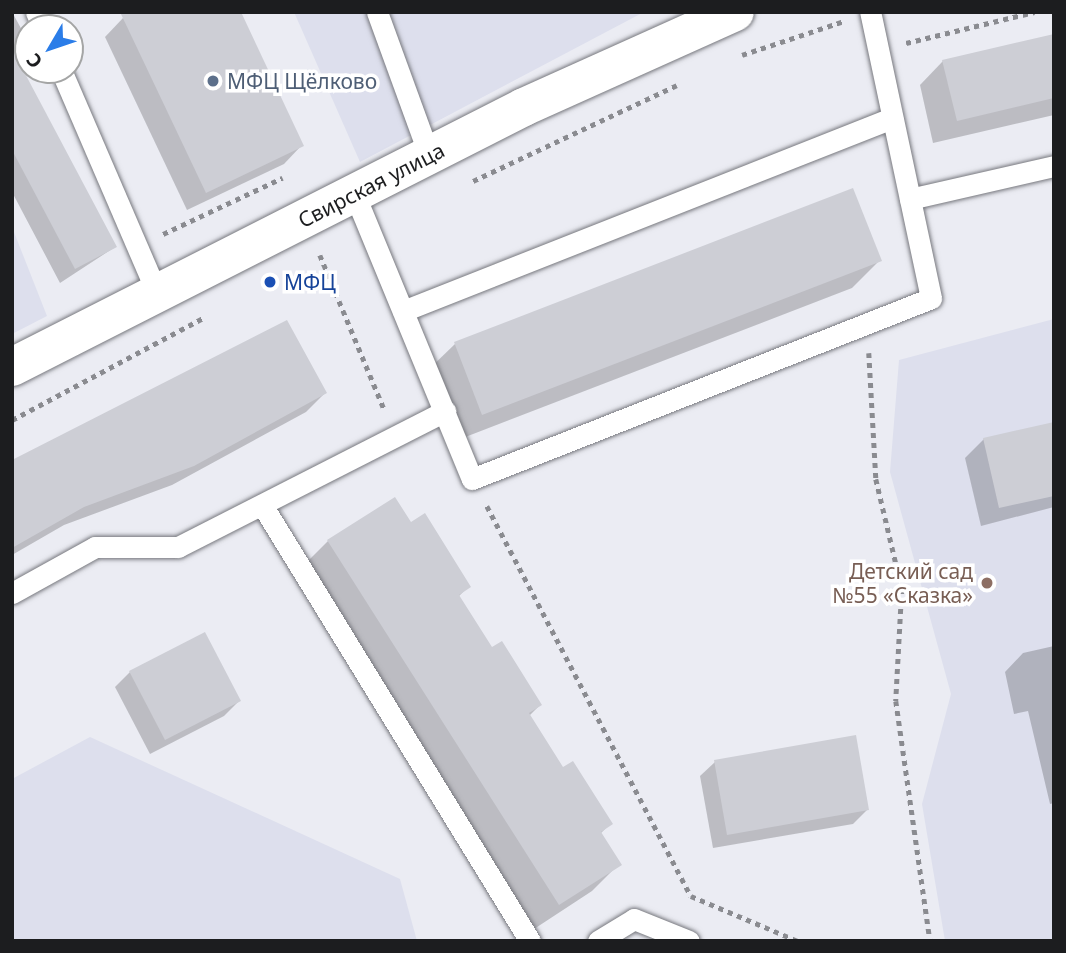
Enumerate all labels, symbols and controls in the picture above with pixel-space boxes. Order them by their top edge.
north arrow [14,14,84,84]
text: С [20,48,48,74]
place label: МФЦ Щёлково [227,68,377,94]
marker: МФЦ Щёлково [205,73,221,89]
street label: Свирская улица [294,137,448,233]
place label: МФЦ [284,269,336,295]
marker: МФЦ [262,274,278,290]
place label: Детский сад №55 «Сказка» [832,558,973,608]
marker: Детский сад №55 «Сказка» [979,575,995,591]

